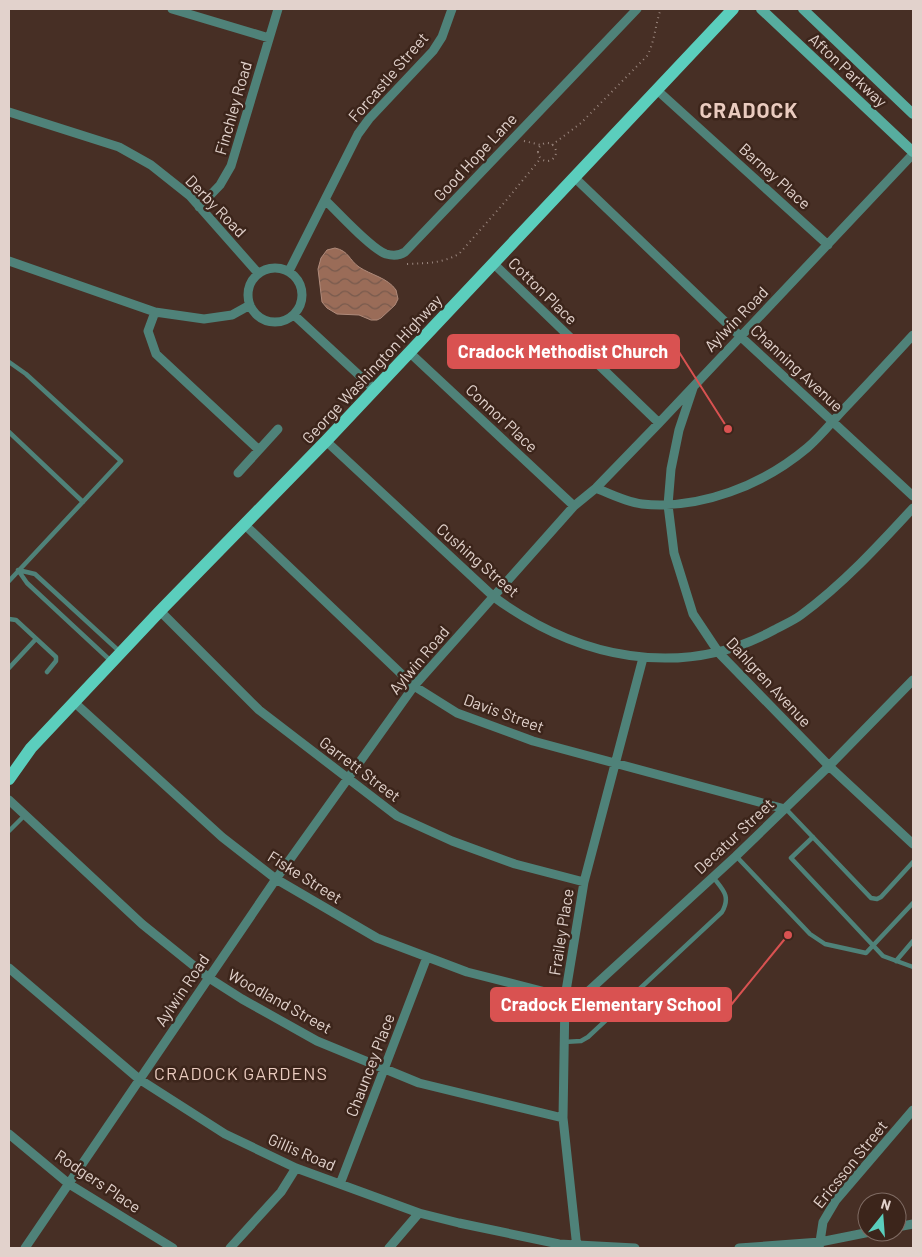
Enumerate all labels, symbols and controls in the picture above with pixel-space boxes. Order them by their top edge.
street label: Forcastle Street [344,28,432,125]
street label: Afton Parkway [805,29,892,111]
street label: Finchley Road [210,59,255,157]
district label: CRADOCK [700,97,798,122]
street label: Good Hope Lane [429,109,520,204]
street label: Barney Place [736,139,815,213]
street label: Derby Road [182,171,251,241]
street label: Cotton Place [505,253,582,328]
street label: Aylwin Road [700,282,771,355]
street label: George Washington Highway [298,290,446,447]
street label: Channing Avenue [747,320,847,415]
callout: Cradock Methodist Church [448,335,679,368]
text: Cradock Methodist Church [458,340,668,362]
street label: Connor Place [462,380,542,456]
street label: Cushing Street [433,519,523,601]
street label: Aylwin Road [385,622,453,698]
street label: Dahlgren Avenue [723,633,816,730]
street label: Davis Street [461,689,547,736]
street label: Garrett Street [316,732,405,805]
street label: Decatur Street [690,794,777,877]
street label: Fiske Street [265,846,346,907]
street label: Frailey Place [544,887,577,977]
street label: Aylwin Road [150,950,213,1030]
street label: Woodland Street [225,964,335,1037]
callout: Cradock Elementary School [491,988,731,1021]
text: Cradock Elementary School [501,993,721,1015]
street label: Chauncey Place [341,1011,398,1119]
district label: CRADOCK GARDENS [154,1062,328,1084]
street label: Ericsson Street [808,1116,891,1211]
street label: Gillis Road [266,1129,339,1174]
street label: Rodgers Place [52,1145,145,1216]
north arrow [857,1192,907,1242]
text: N [879,1195,893,1214]

